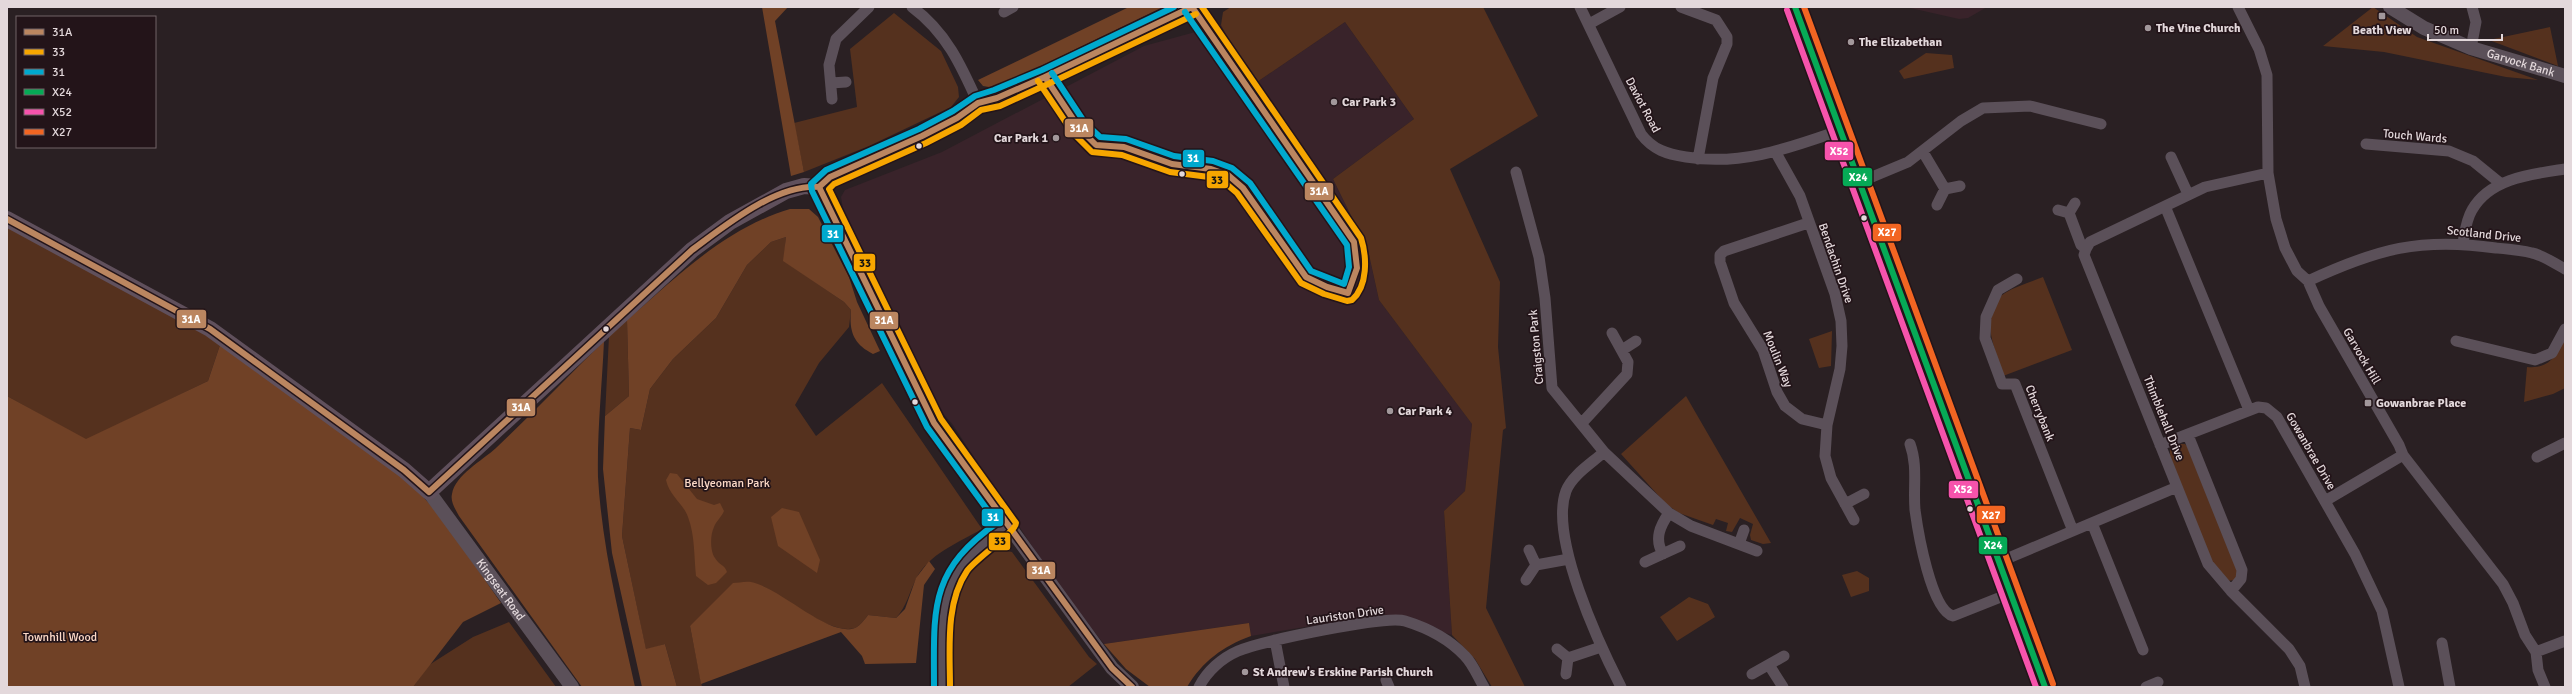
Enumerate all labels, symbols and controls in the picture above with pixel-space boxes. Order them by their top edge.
marker: Beath View [2377,11,2387,21]
legend [16,16,156,148]
scale bar [2428,16,2502,42]
place label: The Vine Church [2156,21,2241,36]
marker: The Vine Church [2143,23,2153,33]
place label: Beath View [2353,23,2412,38]
text: 50 m [2434,23,2459,38]
text: 31A [52,25,73,40]
place label: The Elizabethan [1859,35,1942,50]
marker: The Elizabethan [1846,37,1856,47]
text: 33 [52,45,65,60]
street label: Garvock Bank [2485,46,2557,81]
text: 31 [52,65,65,80]
street label: Daviot Road [1622,75,1663,136]
text: X24 [52,85,73,100]
place label: Car Park 3 [1342,95,1396,110]
marker: Car Park 3 [1329,97,1339,107]
text: X52 [52,105,72,120]
line badge: 31A [1064,118,1094,138]
text: 31A [1070,122,1088,135]
text: X27 [52,125,72,140]
street label: Touch Wards [2382,126,2448,147]
place label: Car Park 1 [994,131,1049,146]
marker: Car Park 1 [1051,133,1061,143]
unlabelled marker [914,141,924,151]
line badge: X52 [1824,141,1854,161]
text: X52 [1830,145,1848,158]
line badge: 31 [1182,149,1205,168]
text: 31 [1187,152,1199,165]
line badge: X24 [1842,167,1873,187]
unlabelled marker [1177,169,1187,179]
line badge: 33 [1206,170,1229,189]
text: X24 [1849,171,1867,184]
text: 33 [1211,174,1223,187]
line badge: 31A [1304,182,1334,201]
text: 31A [1310,185,1328,198]
unlabelled marker [1859,213,1869,223]
street label: Bendachin Drive [1815,221,1856,305]
line badge: X27 [1872,223,1902,242]
street label: Scotland Drive [2446,223,2522,246]
line badge: 31 [821,224,844,243]
text: X27 [1878,226,1896,239]
text: 31 [827,228,839,241]
line badge: 33 [853,253,876,272]
text: 33 [859,257,871,270]
line badge: 31A [176,309,207,329]
street label: Craigston Park [1526,309,1547,385]
line badge: 31A [869,311,899,330]
text: 31A [182,313,200,326]
text: 31A [875,314,893,327]
unlabelled marker [601,324,611,334]
street label: Garvock Hill [2339,325,2384,388]
street label: Moulin Way [1759,329,1796,390]
street label: Thimblehall Drive [2140,374,2187,463]
street label: Cherrybank [2021,383,2058,444]
place label: Gowanbrae Place [2376,396,2466,411]
unlabelled marker [910,397,920,407]
line badge: 31A [506,398,536,417]
marker: Gowanbrae Place [2363,398,2373,408]
text: 31A [512,401,530,414]
place label: Car Park 4 [1398,404,1453,419]
marker: Car Park 4 [1385,406,1395,416]
street label: Gowanbrae Drive [2282,410,2339,493]
park label: Bellyeoman Park [684,476,770,491]
line badge: X52 [1948,480,1979,499]
text: X52 [1954,483,1972,496]
unlabelled marker [1965,504,1975,514]
line badge: X27 [1976,505,2006,524]
line badge: 31 [981,508,1004,527]
text: X27 [1982,509,2000,522]
text: 31 [987,511,999,524]
line badge: 33 [988,532,1011,551]
text: 33 [994,535,1006,548]
line badge: X24 [1978,536,2008,555]
text: X24 [1984,539,2002,552]
street label: Kingseat Road [472,556,528,624]
line badge: 31A [1026,561,1056,580]
text: 31A [1032,564,1050,577]
street label: Lauriston Drive [1305,603,1385,628]
park label: Townhill Wood [23,630,97,645]
place label: St Andrew's Erskine Parish Church [1253,665,1433,680]
marker: St Andrew's Erskine Parish Church [1240,667,1250,677]

